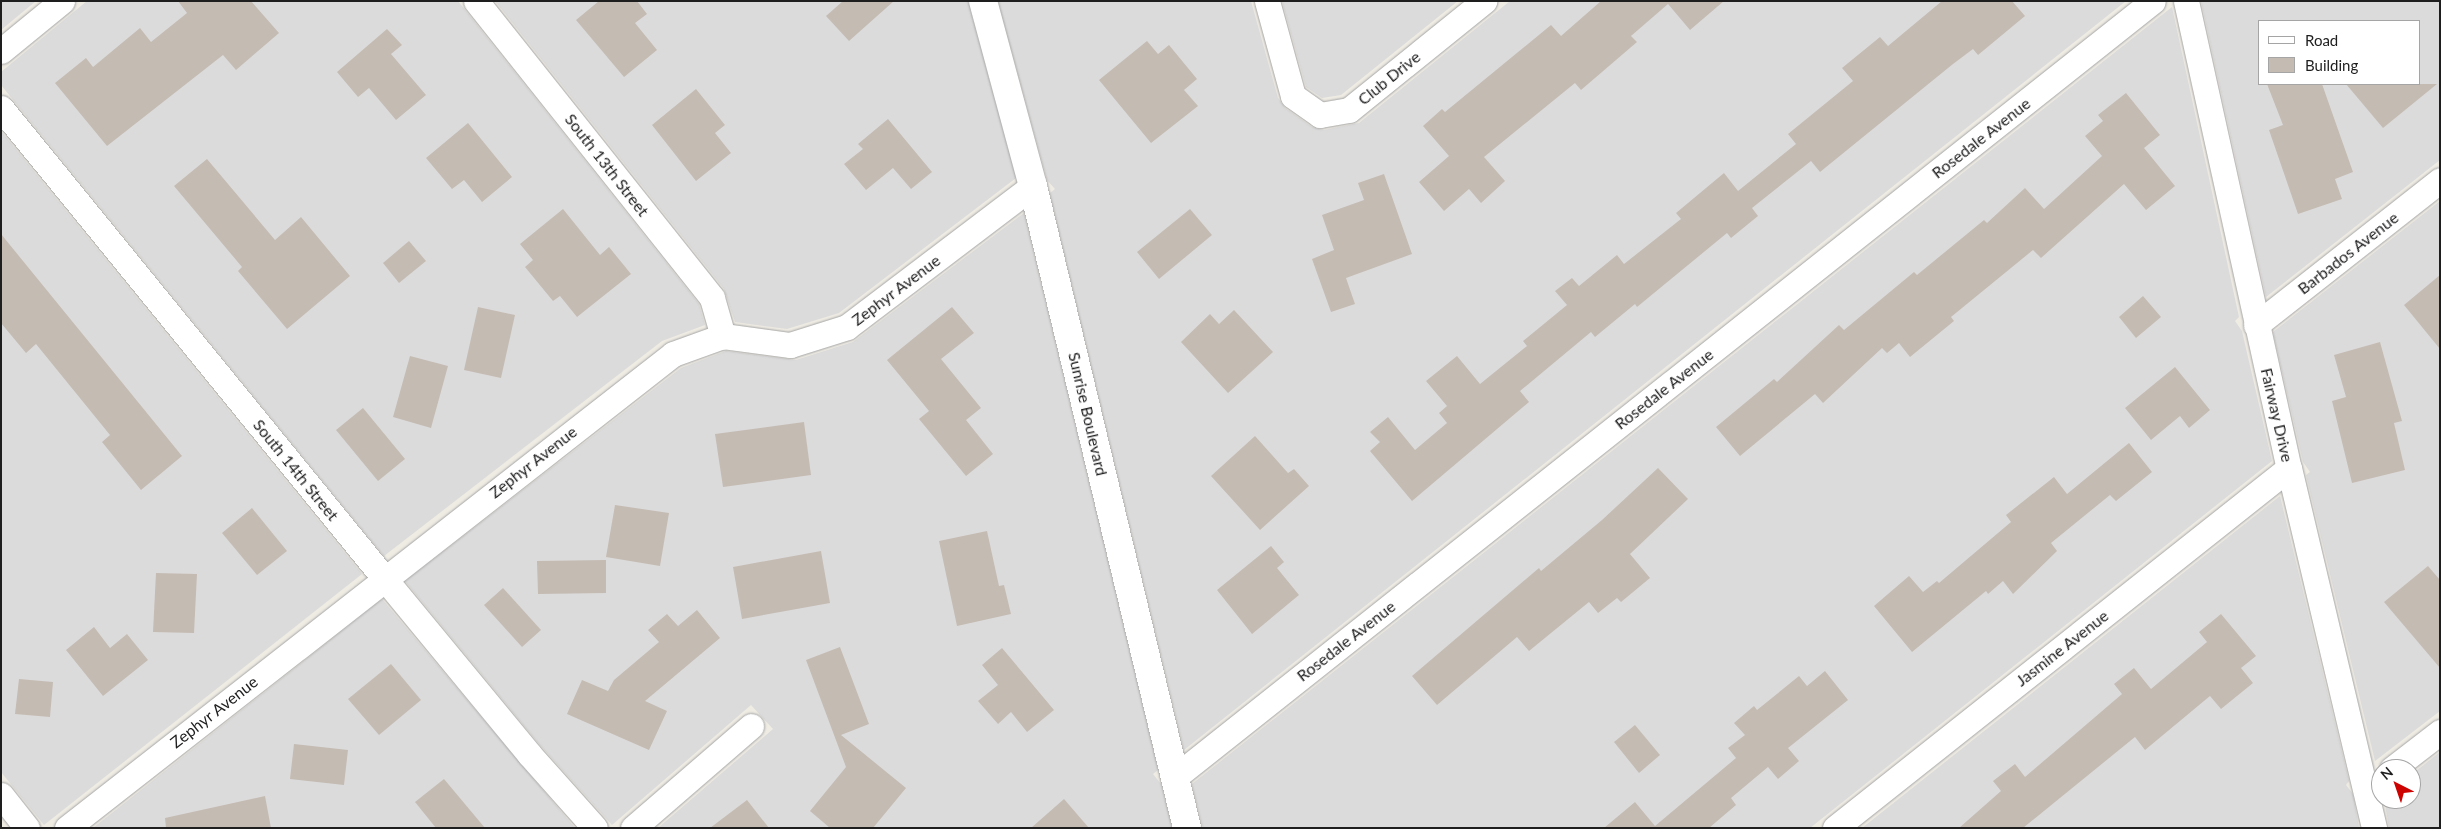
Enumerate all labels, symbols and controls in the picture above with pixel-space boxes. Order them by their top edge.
legend [2258,20,2421,85]
text: Road [2305,31,2338,49]
street label: Club Drive [1354,47,1424,109]
text: Building [2305,56,2358,74]
street label: Rosedale Avenue [1928,93,2034,183]
street label: South 13th Street [561,110,653,220]
street label: Barbados Avenue [2294,208,2402,298]
street label: Zephyr Avenue [848,250,944,330]
street label: Rosedale Avenue [1611,344,1717,434]
street label: Sunrise Boulevard [1064,350,1112,478]
street label: Fairway Drive [2257,366,2297,464]
street label: South 14th Street [249,415,343,525]
street label: Zephyr Avenue [485,422,581,502]
street label: Rosedale Avenue [1293,596,1399,686]
street label: Jasmine Avenue [2012,606,2112,690]
street label: Zephyr Avenue [166,672,262,752]
north arrow [2371,759,2421,809]
text: N [2377,763,2396,783]

